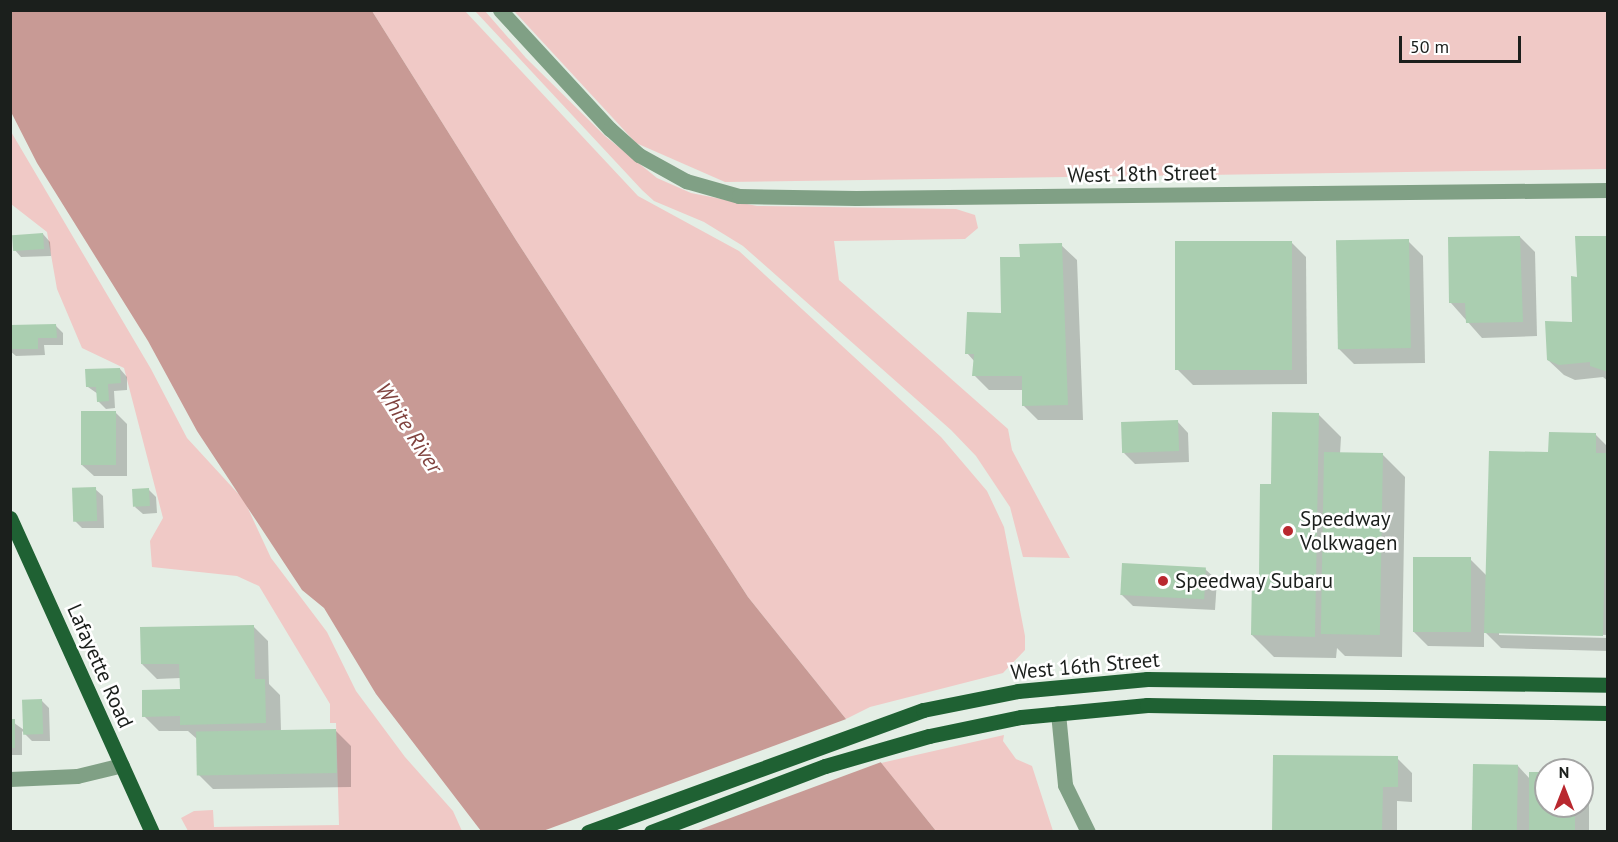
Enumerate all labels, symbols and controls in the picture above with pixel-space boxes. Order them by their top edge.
scale bar [1402,24,1524,62]
text: 50 m [1410,35,1449,58]
street label: West 18th Street [1067,160,1217,188]
water label: White River [370,378,448,478]
place label: Speedway Volkwagen [1300,506,1397,556]
marker: Speedway Volkwagen [1281,524,1295,538]
place label: Speedway Subaru [1175,568,1334,594]
marker: Speedway Subaru [1156,574,1170,588]
street label: Lafayette Road [61,600,139,732]
street label: West 16th Street [1009,647,1161,685]
north arrow [1534,758,1594,818]
text: N [1559,762,1569,782]

